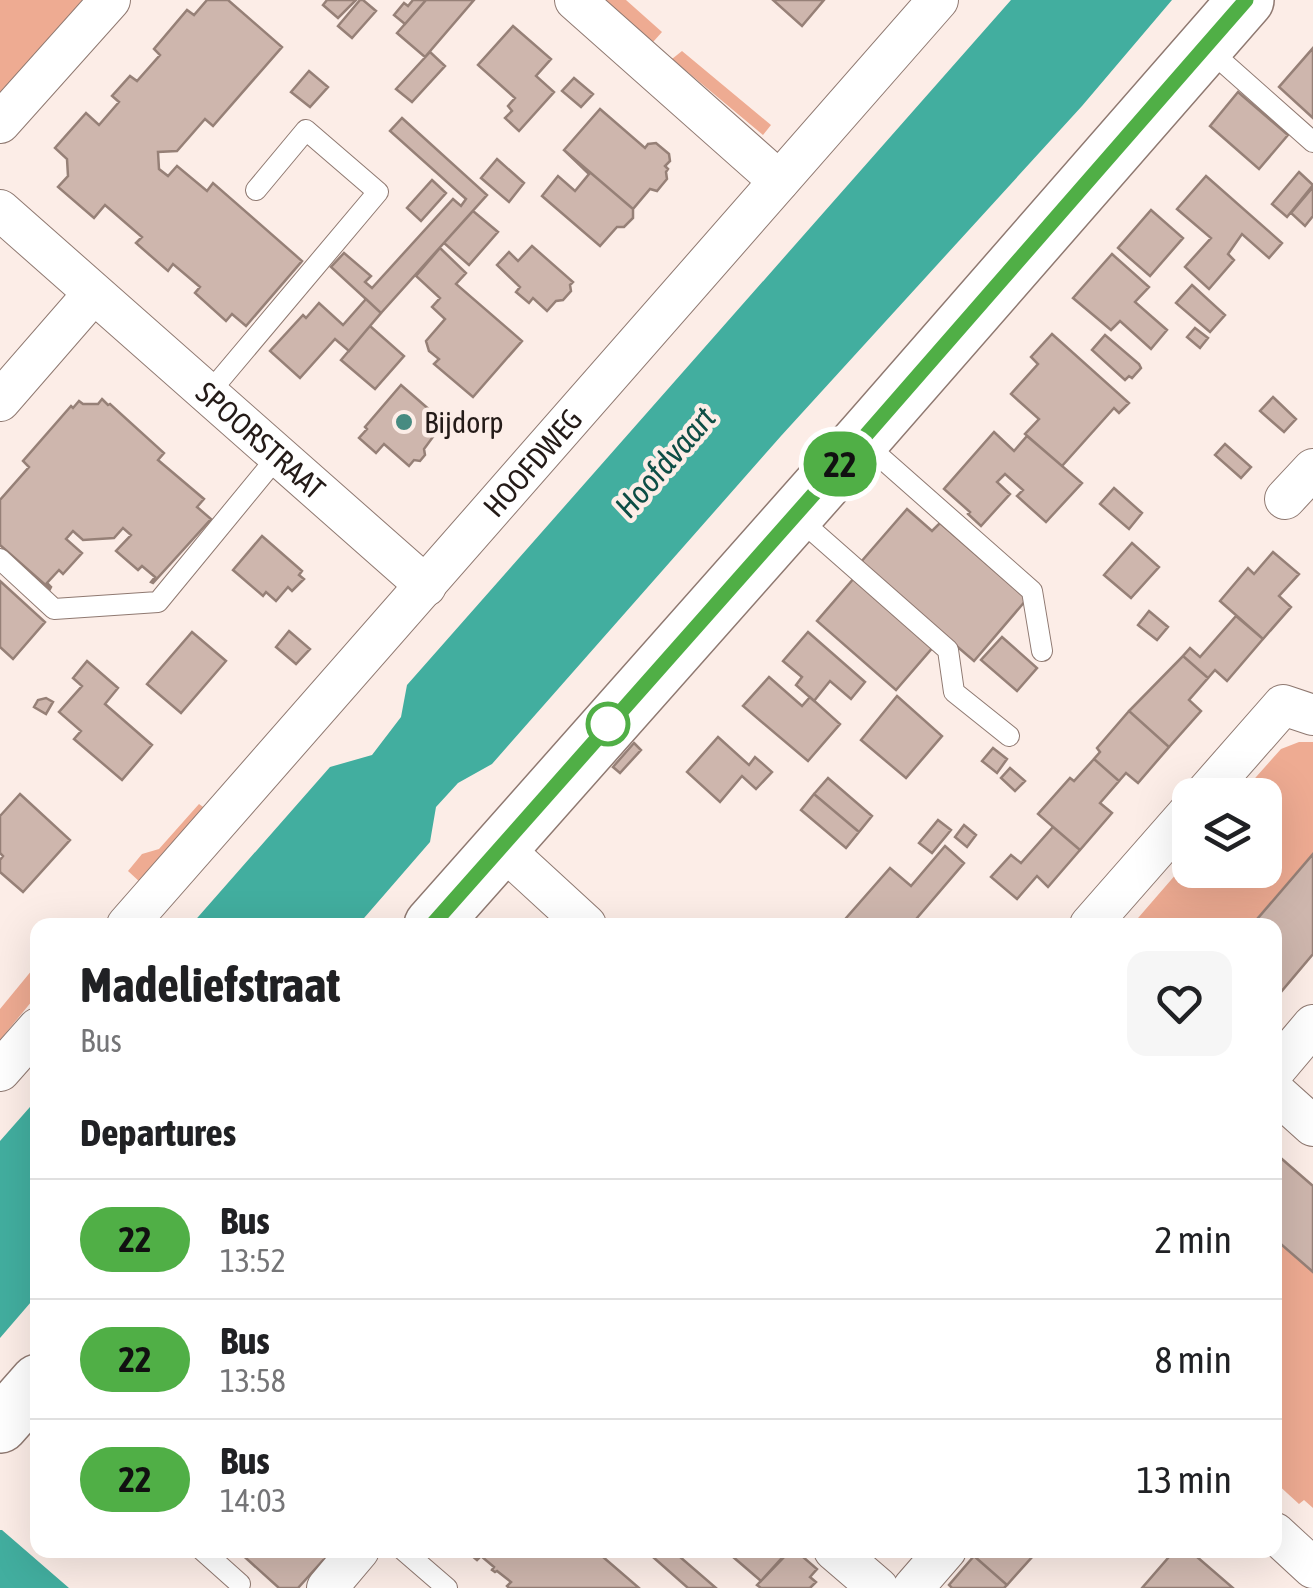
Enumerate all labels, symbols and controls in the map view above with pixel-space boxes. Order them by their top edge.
street label: SPOORSTRAAT [190,375,332,506]
water label: Hoofdvaart [607,399,723,525]
street label: HOOFDWEG [476,402,589,523]
place label: Bijdorp [424,405,503,439]
marker: Bijdorp [393,411,415,433]
line badge: 22 [795,432,885,496]
text: 22 [824,444,856,484]
unlabelled marker [587,703,629,745]
map controls [1172,778,1282,888]
button: layers [1172,778,1282,888]
button: heart [1127,951,1232,1056]
text: Madeliefstraat [80,957,340,1012]
text: Bus [80,1022,122,1059]
text: Departures [80,1111,236,1154]
text: Bus [220,1199,270,1242]
text: 2 min [1154,1218,1232,1261]
text: 22 [119,1219,151,1259]
text: 13:52 [220,1242,286,1279]
text: Bus [220,1319,270,1362]
text: 8 min [1154,1338,1232,1381]
text: 22 [119,1339,151,1379]
text: 13:58 [220,1362,286,1399]
text: Bus [220,1439,270,1482]
text: 13 min [1137,1458,1232,1501]
text: 22 [119,1459,151,1499]
text: 14:03 [220,1482,287,1519]

